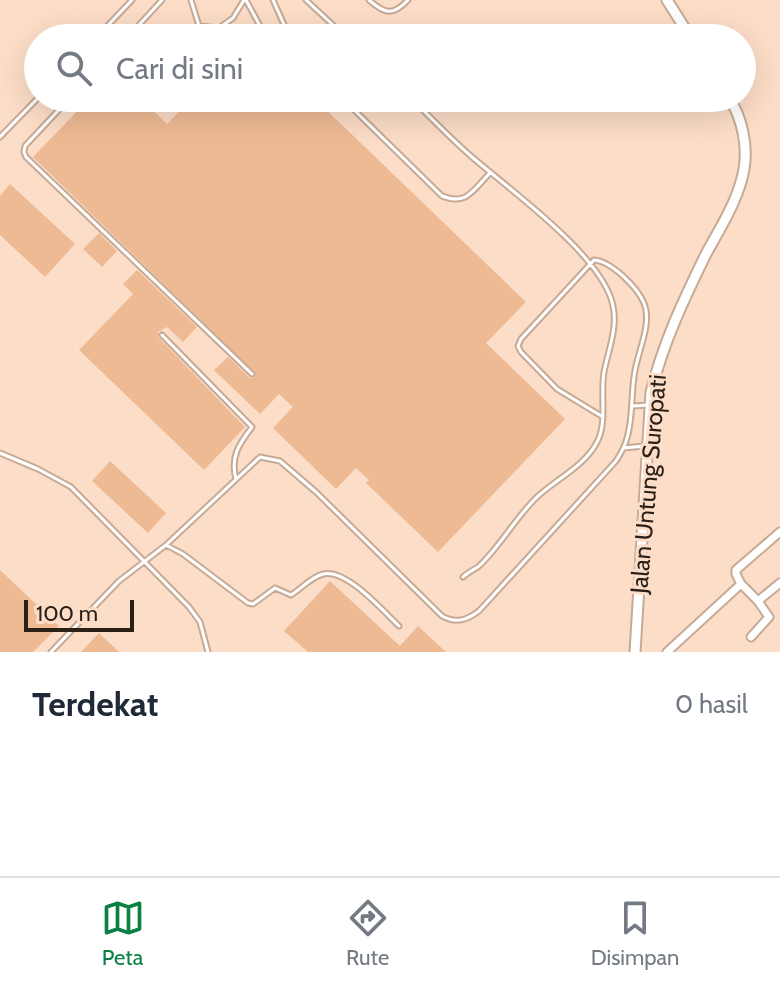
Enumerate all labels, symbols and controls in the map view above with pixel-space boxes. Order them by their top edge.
search box [24,24,756,112]
icon: search [52,46,96,90]
text: Cari di sini [116,50,243,87]
street label: Jalan Untung Suropati [624,373,672,596]
scale bar [24,596,134,632]
text: 100 m [36,600,98,627]
text: Terdekat [32,683,158,725]
text: 0 hasil [675,688,748,720]
tab: Peta [101,896,145,971]
tab: Rute [346,896,390,971]
tab: Disimpan [591,896,679,971]

